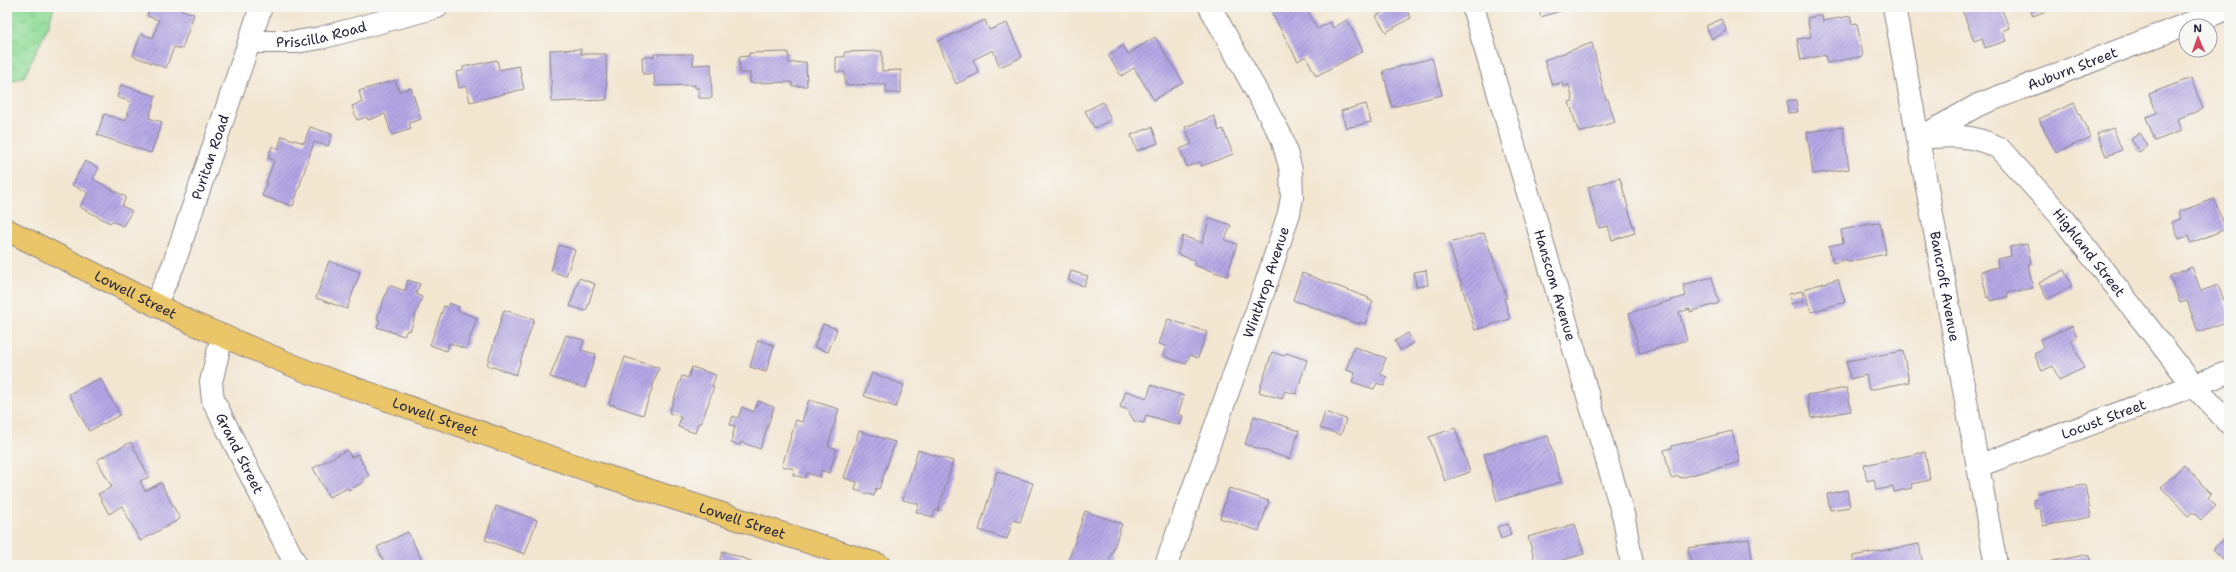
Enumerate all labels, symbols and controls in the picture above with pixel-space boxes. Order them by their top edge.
street label: Priscilla Road [276,17,369,51]
north arrow [2178,18,2218,58]
text: N [2193,21,2203,36]
street label: Auburn Street [2025,43,2120,94]
street label: Puritan Road [187,112,233,202]
street label: Highland Street [2049,205,2129,300]
street label: Winthrop Avenue [1239,224,1293,340]
street label: Hanscom Avenue [1530,227,1580,343]
street label: Bancroft Avenue [1926,230,1964,343]
street label: Lowell Street [91,266,180,323]
street label: Lowell Street [390,393,481,440]
street label: Locust Street [2059,395,2148,443]
street label: Grand Street [212,410,268,497]
street label: Lowell Street [697,498,788,543]

